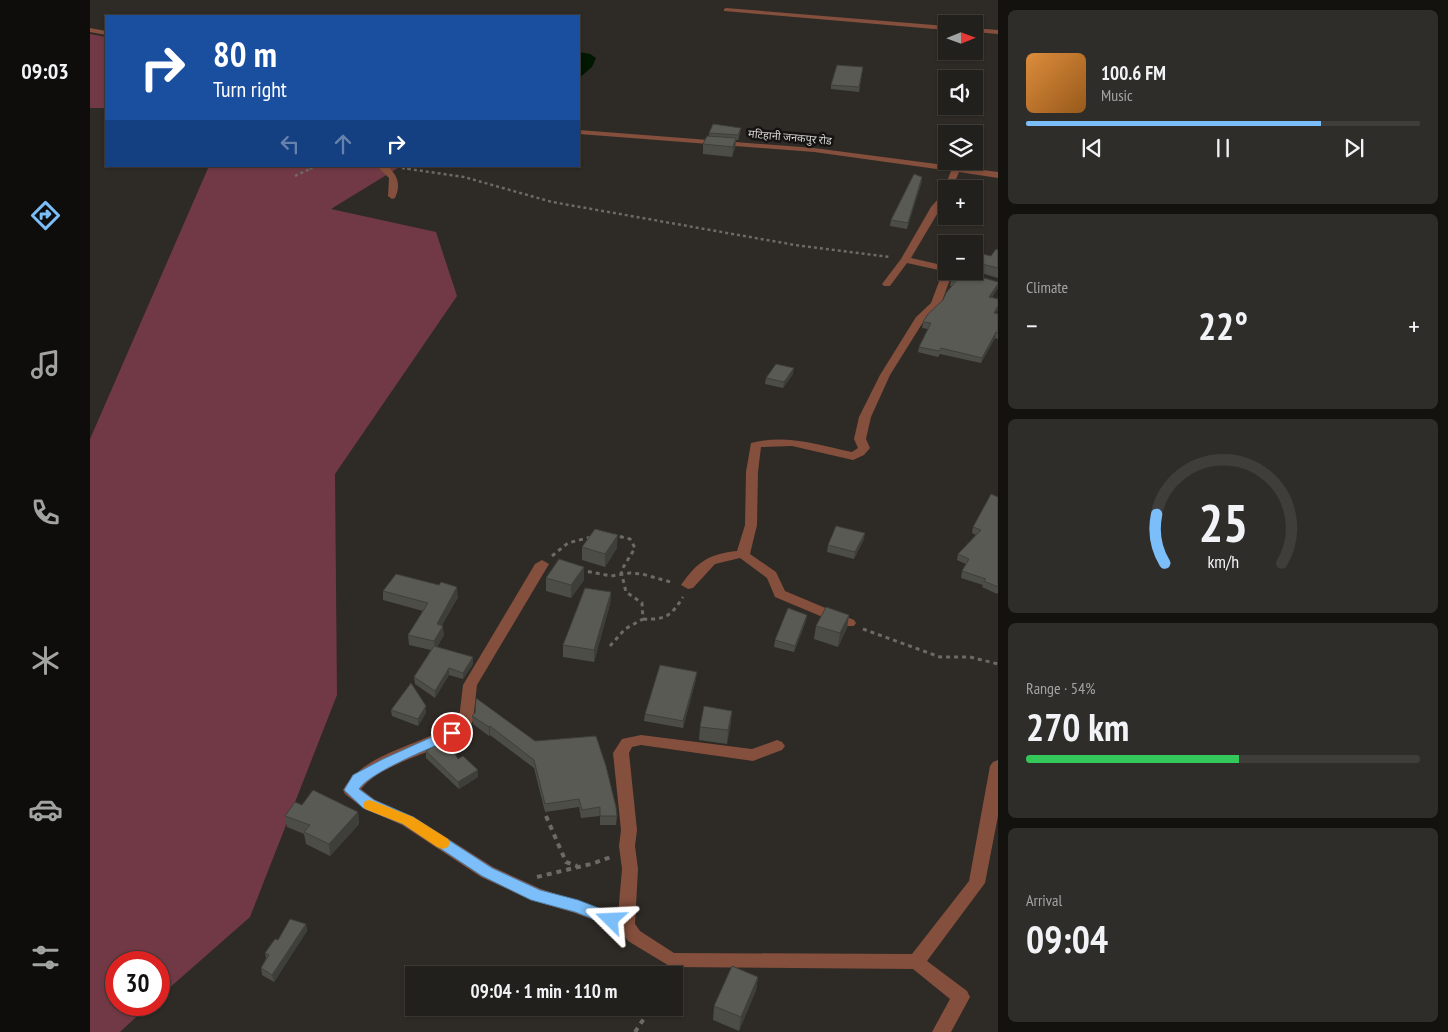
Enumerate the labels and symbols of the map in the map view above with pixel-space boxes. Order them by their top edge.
north arrow [938,15,982,60]
street label: मटिहानी जनकपुर रोड [748,126,833,148]
pin [431,712,473,754]
position arrow [584,893,636,945]
speed limit sign: 30 [105,951,170,1016]

